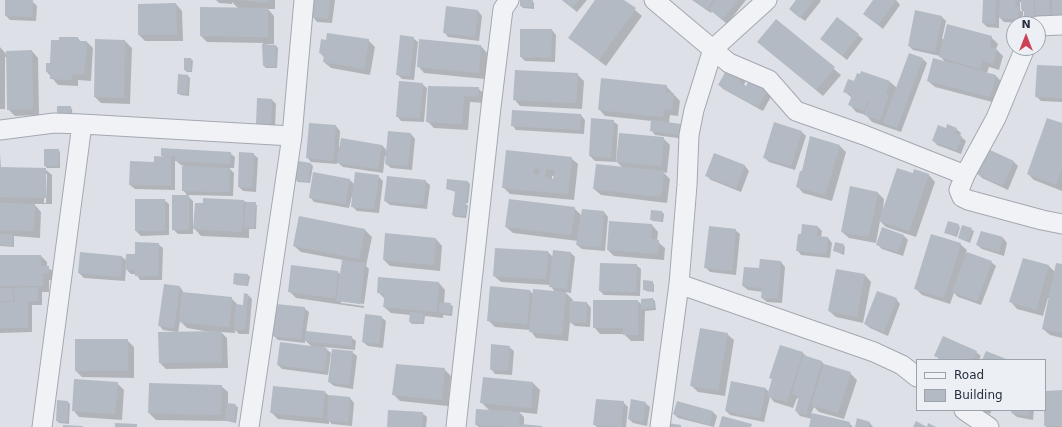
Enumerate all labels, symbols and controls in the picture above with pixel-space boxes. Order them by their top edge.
north arrow [1006,16,1046,56]
text: N [1021,18,1031,31]
legend [916,359,1046,411]
text: Road [954,368,984,382]
text: Building [954,388,1003,402]

